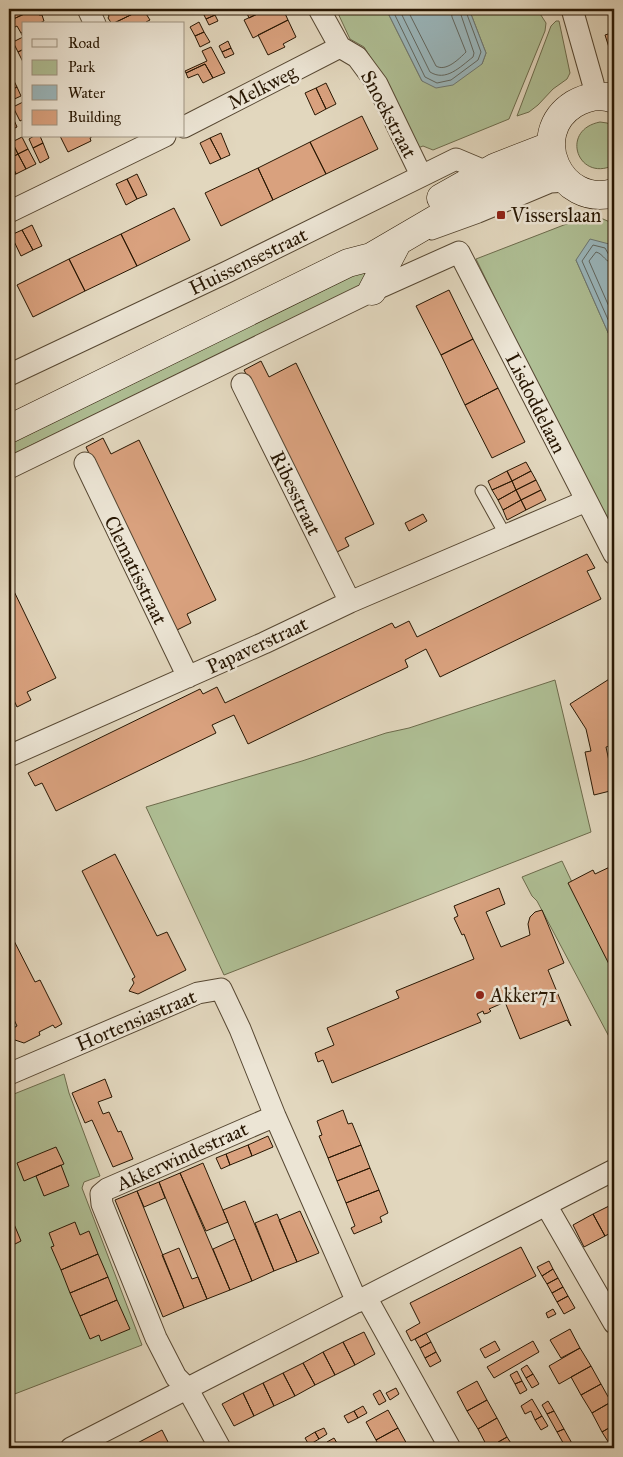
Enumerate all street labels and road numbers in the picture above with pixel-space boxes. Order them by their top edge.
street label: Melkweg [224,59,301,115]
street label: Snoekstraat [356,66,422,162]
street label: Huissensestraat [185,222,311,300]
street label: Lisdoddelaan [500,349,572,457]
street label: Ribesstraat [265,447,327,539]
street label: Clematisstraat [99,512,173,628]
street label: Papaverstraat [203,611,311,679]
street label: Hortensiastraat [72,984,200,1056]
street label: Akkerwindestraat [112,1116,252,1196]

